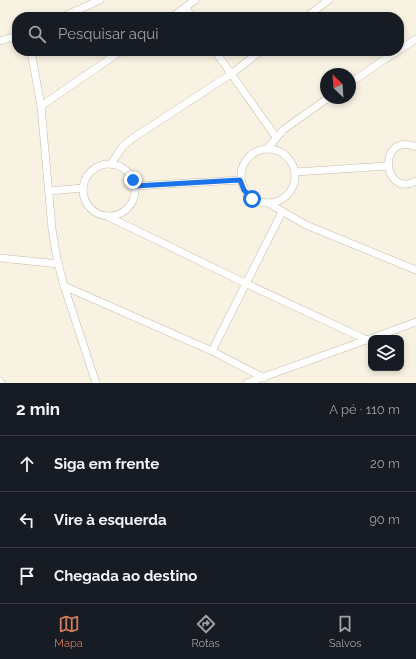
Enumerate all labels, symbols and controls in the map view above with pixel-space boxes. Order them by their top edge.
search box [12,12,404,56]
icon: search [26,23,48,45]
text: Pesquisar aqui [58,25,158,43]
north arrow [320,68,356,104]
route end [124,171,142,189]
route start [243,190,261,208]
map controls [368,335,404,371]
button: layers [368,335,404,371]
text: 2 min [16,399,60,419]
text: A pé · 110 m [329,402,400,417]
icon: ahead [16,453,38,475]
text: Siga em frente [54,455,159,473]
text: 20 m [370,456,400,471]
icon: left [16,509,38,531]
text: Vire à esquerda [54,511,167,529]
text: 90 m [369,512,400,527]
icon: arrive [16,565,38,587]
text: Chegada ao destino [54,567,197,585]
tab: Mapa [54,613,83,650]
tab: Rotas [191,613,220,650]
tab: Salvos [329,613,362,650]

